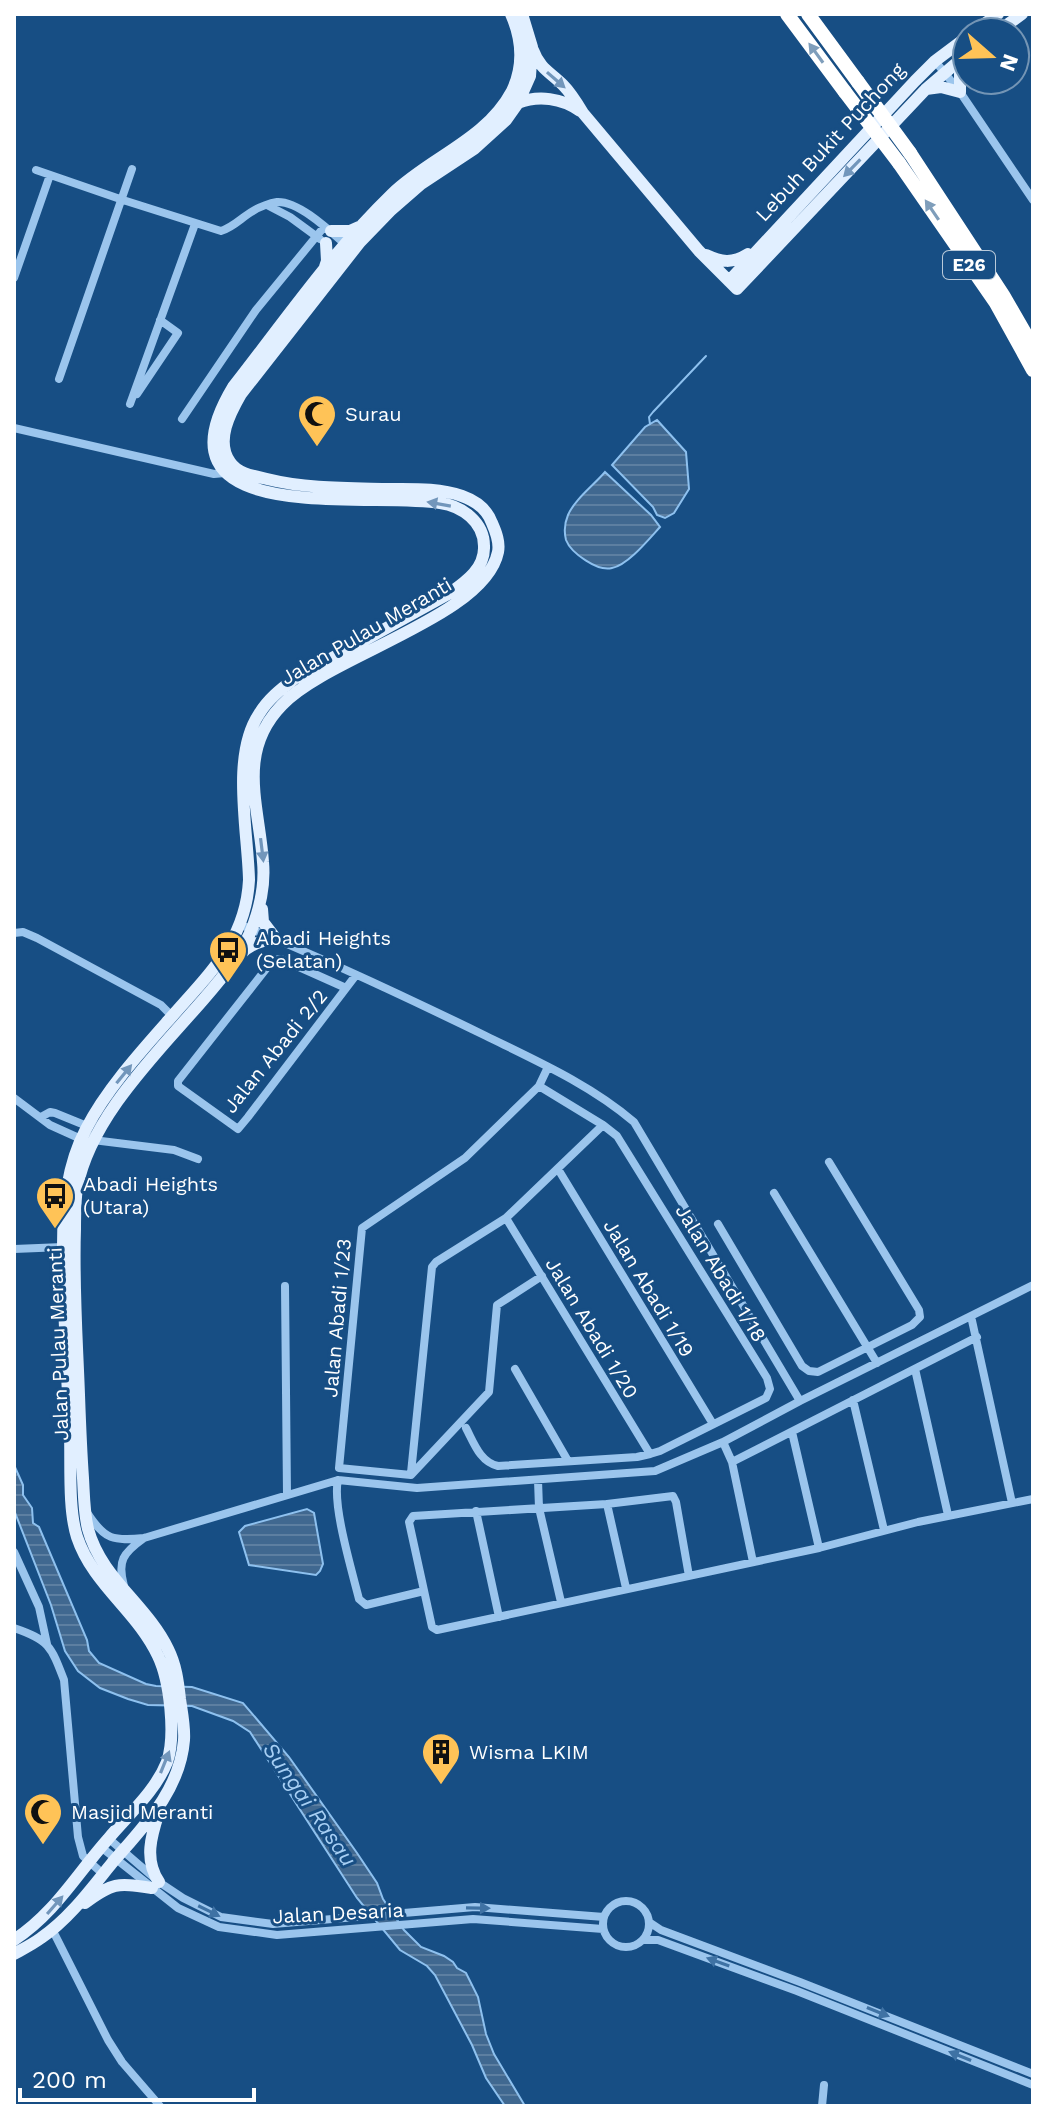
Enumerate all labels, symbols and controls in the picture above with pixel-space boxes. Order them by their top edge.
north arrow [951,16,1031,96]
one-way arrow [808,42,824,64]
text: N [995,51,1024,75]
street label: Lebuh Bukit Puchong [750,58,910,226]
one-way arrow [546,71,566,88]
one-way arrow [843,158,862,177]
one-way arrow [925,199,940,221]
road number: E26 [943,251,995,279]
mosque icon: Surau [296,393,338,448]
place label: Surau [345,402,402,426]
one-way arrow [427,498,452,510]
street label: Jalan Pulau Meranti [276,572,456,690]
one-way arrow [255,838,268,863]
place label: Abadi Heights (Selatan) [256,926,391,973]
bus stop icon: Abadi Heights (Selatan) [207,929,249,984]
street label: Jalan Abadi 2/2 [218,984,332,1118]
one-way arrow [115,1064,132,1084]
place label: Abadi Heights (Utara) [83,1172,218,1219]
bus stop icon: Abadi Heights (Utara) [34,1175,76,1230]
street label: Jalan Abadi 1/18 [671,1200,771,1346]
street label: Jalan Abadi 1/19 [599,1215,699,1361]
street label: Jalan Abadi 1/23 [318,1238,356,1398]
street label: Jalan Pulau Meranti [43,1247,73,1441]
street label: Jalan Abadi 1/20 [540,1253,644,1403]
building icon: Wisma LKIM [420,1731,462,1786]
water label: Sungai Rasau [258,1738,362,1871]
place label: Wisma LKIM [469,1740,589,1764]
one-way arrow [159,1750,172,1774]
mosque icon: Masjid Meranti [22,1791,64,1846]
place label: Masjid Meranti [71,1800,213,1824]
one-way arrow [46,1895,63,1915]
street label: Jalan Desaria [272,1898,404,1928]
one-way arrow [466,1902,491,1914]
one-way arrow [198,1904,221,1918]
one-way arrow [706,1955,730,1968]
one-way arrow [866,2006,890,2019]
one-way arrow [948,2049,972,2062]
scale bar [20,2052,254,2102]
text: 200 m [32,2066,107,2094]

